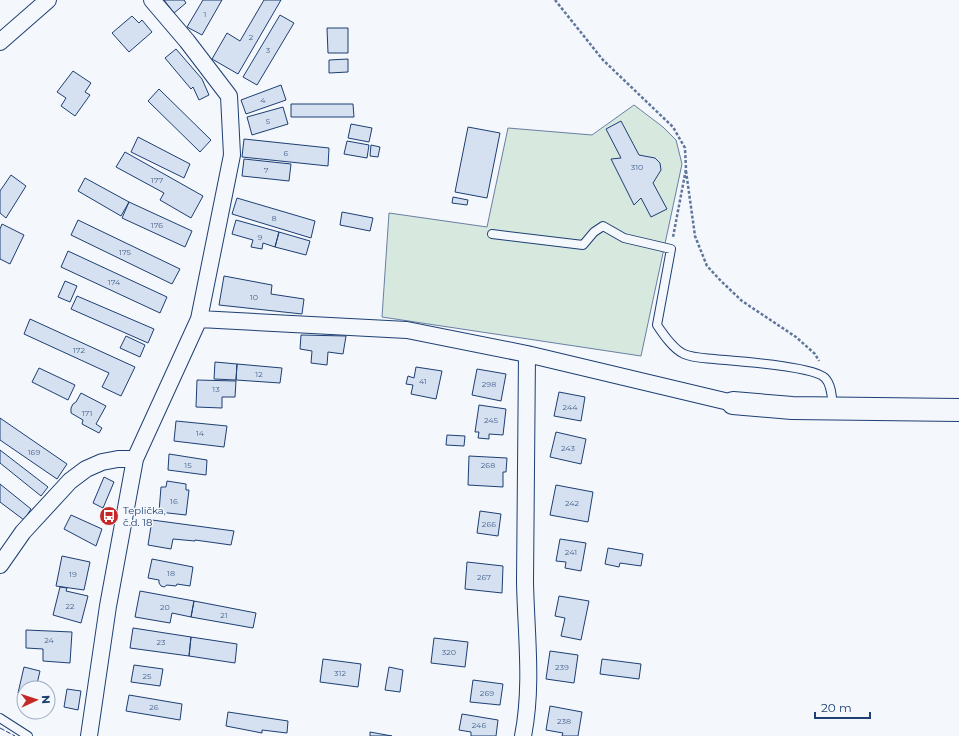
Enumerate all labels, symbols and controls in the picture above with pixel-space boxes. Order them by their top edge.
house number: 1 [204,9,206,19]
house number: 2 [249,32,254,42]
house number: 3 [266,45,271,55]
house number: 4 [260,95,266,105]
house number: 5 [266,116,271,126]
house number: 6 [284,148,289,158]
house number: 310 [631,162,643,172]
house number: 7 [264,165,269,175]
house number: 177 [151,175,163,185]
house number: 8 [271,213,277,223]
house number: 176 [151,220,163,230]
house number: 9 [258,232,263,242]
house number: 175 [119,247,131,257]
house number: 174 [108,277,121,287]
house number: 10 [250,292,258,302]
house number: 172 [73,345,86,355]
house number: 12 [255,369,263,379]
house number: 41 [419,376,427,386]
house number: 298 [482,379,496,389]
house number: 13 [212,384,220,394]
house number: 244 [563,402,578,412]
house number: 171 [82,408,92,418]
house number: 245 [484,415,499,425]
house number: 14 [196,428,205,438]
house number: 243 [561,443,576,453]
house number: 169 [28,447,40,457]
house number: 15 [184,460,192,470]
house number: 268 [481,460,495,470]
house number: 16 [170,496,178,506]
house number: 242 [565,498,580,508]
place label: Teplička, č.d. 18 [123,504,166,529]
bus stop icon: Teplička, č.d. 18 [98,505,120,527]
house number: 266 [482,519,496,529]
house number: 241 [565,547,577,557]
house number: 18 [167,568,175,578]
house number: 19 [69,569,77,579]
house number: 267 [477,572,491,582]
house number: 22 [65,601,75,611]
house number: 20 [160,602,170,612]
house number: 21 [220,610,228,620]
house number: 24 [44,635,55,645]
house number: 23 [156,637,166,647]
house number: 320 [442,647,456,657]
house number: 239 [555,662,569,672]
house number: 312 [334,668,346,678]
house number: 25 [142,671,152,681]
north arrow [16,680,56,720]
house number: 269 [480,688,494,698]
scale bar [815,694,870,720]
text: N [39,695,53,704]
text: 20 m [821,700,852,715]
house number: 26 [149,702,159,712]
house number: 238 [557,716,571,726]
house number: 246 [472,720,486,730]

